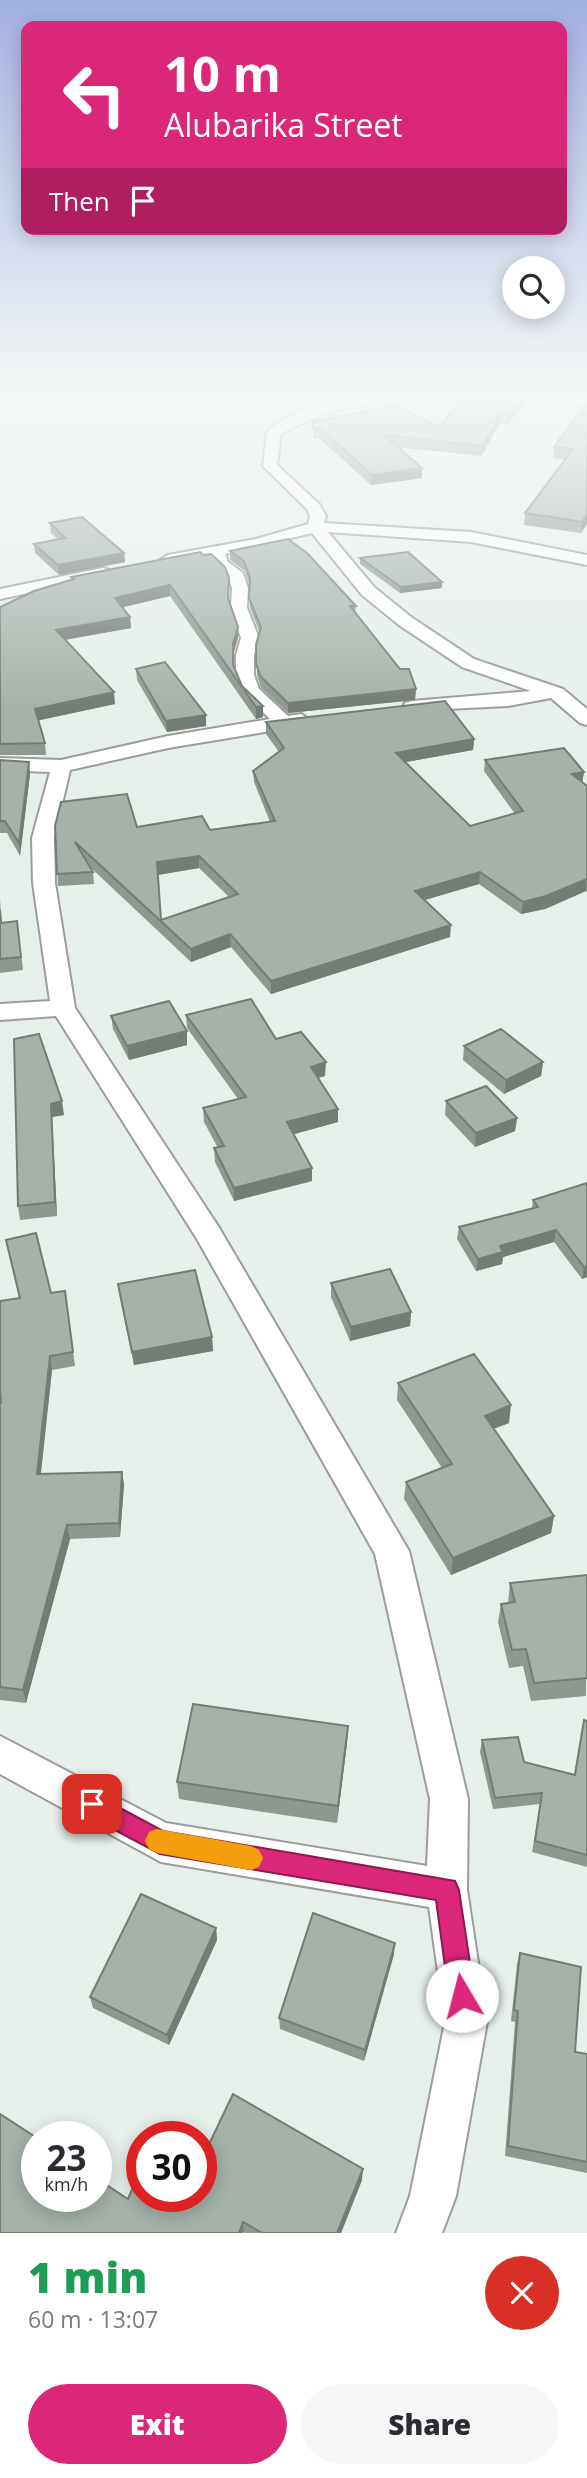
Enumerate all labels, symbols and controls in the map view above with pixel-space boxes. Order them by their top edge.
text: 10 m [164,40,281,106]
icon: left [49,49,140,140]
text: Alubarika Street [164,103,403,146]
icon: arrive [124,182,162,220]
text: Then [49,183,110,219]
map controls [502,256,565,319]
button: search [502,256,565,319]
pin [62,1774,122,1834]
icon: arrive [73,1785,111,1823]
position arrow [425,1959,499,2033]
speed limit sign: 30 [126,2121,217,2212]
text: 23 [46,2134,87,2181]
text: km/h [45,2172,88,2196]
text: 1 min [28,2248,147,2305]
button: close [485,2256,559,2330]
text: 60 m · 13:07 [28,2303,158,2335]
button: Exit [28,2384,287,2464]
button: Share [301,2384,559,2464]

